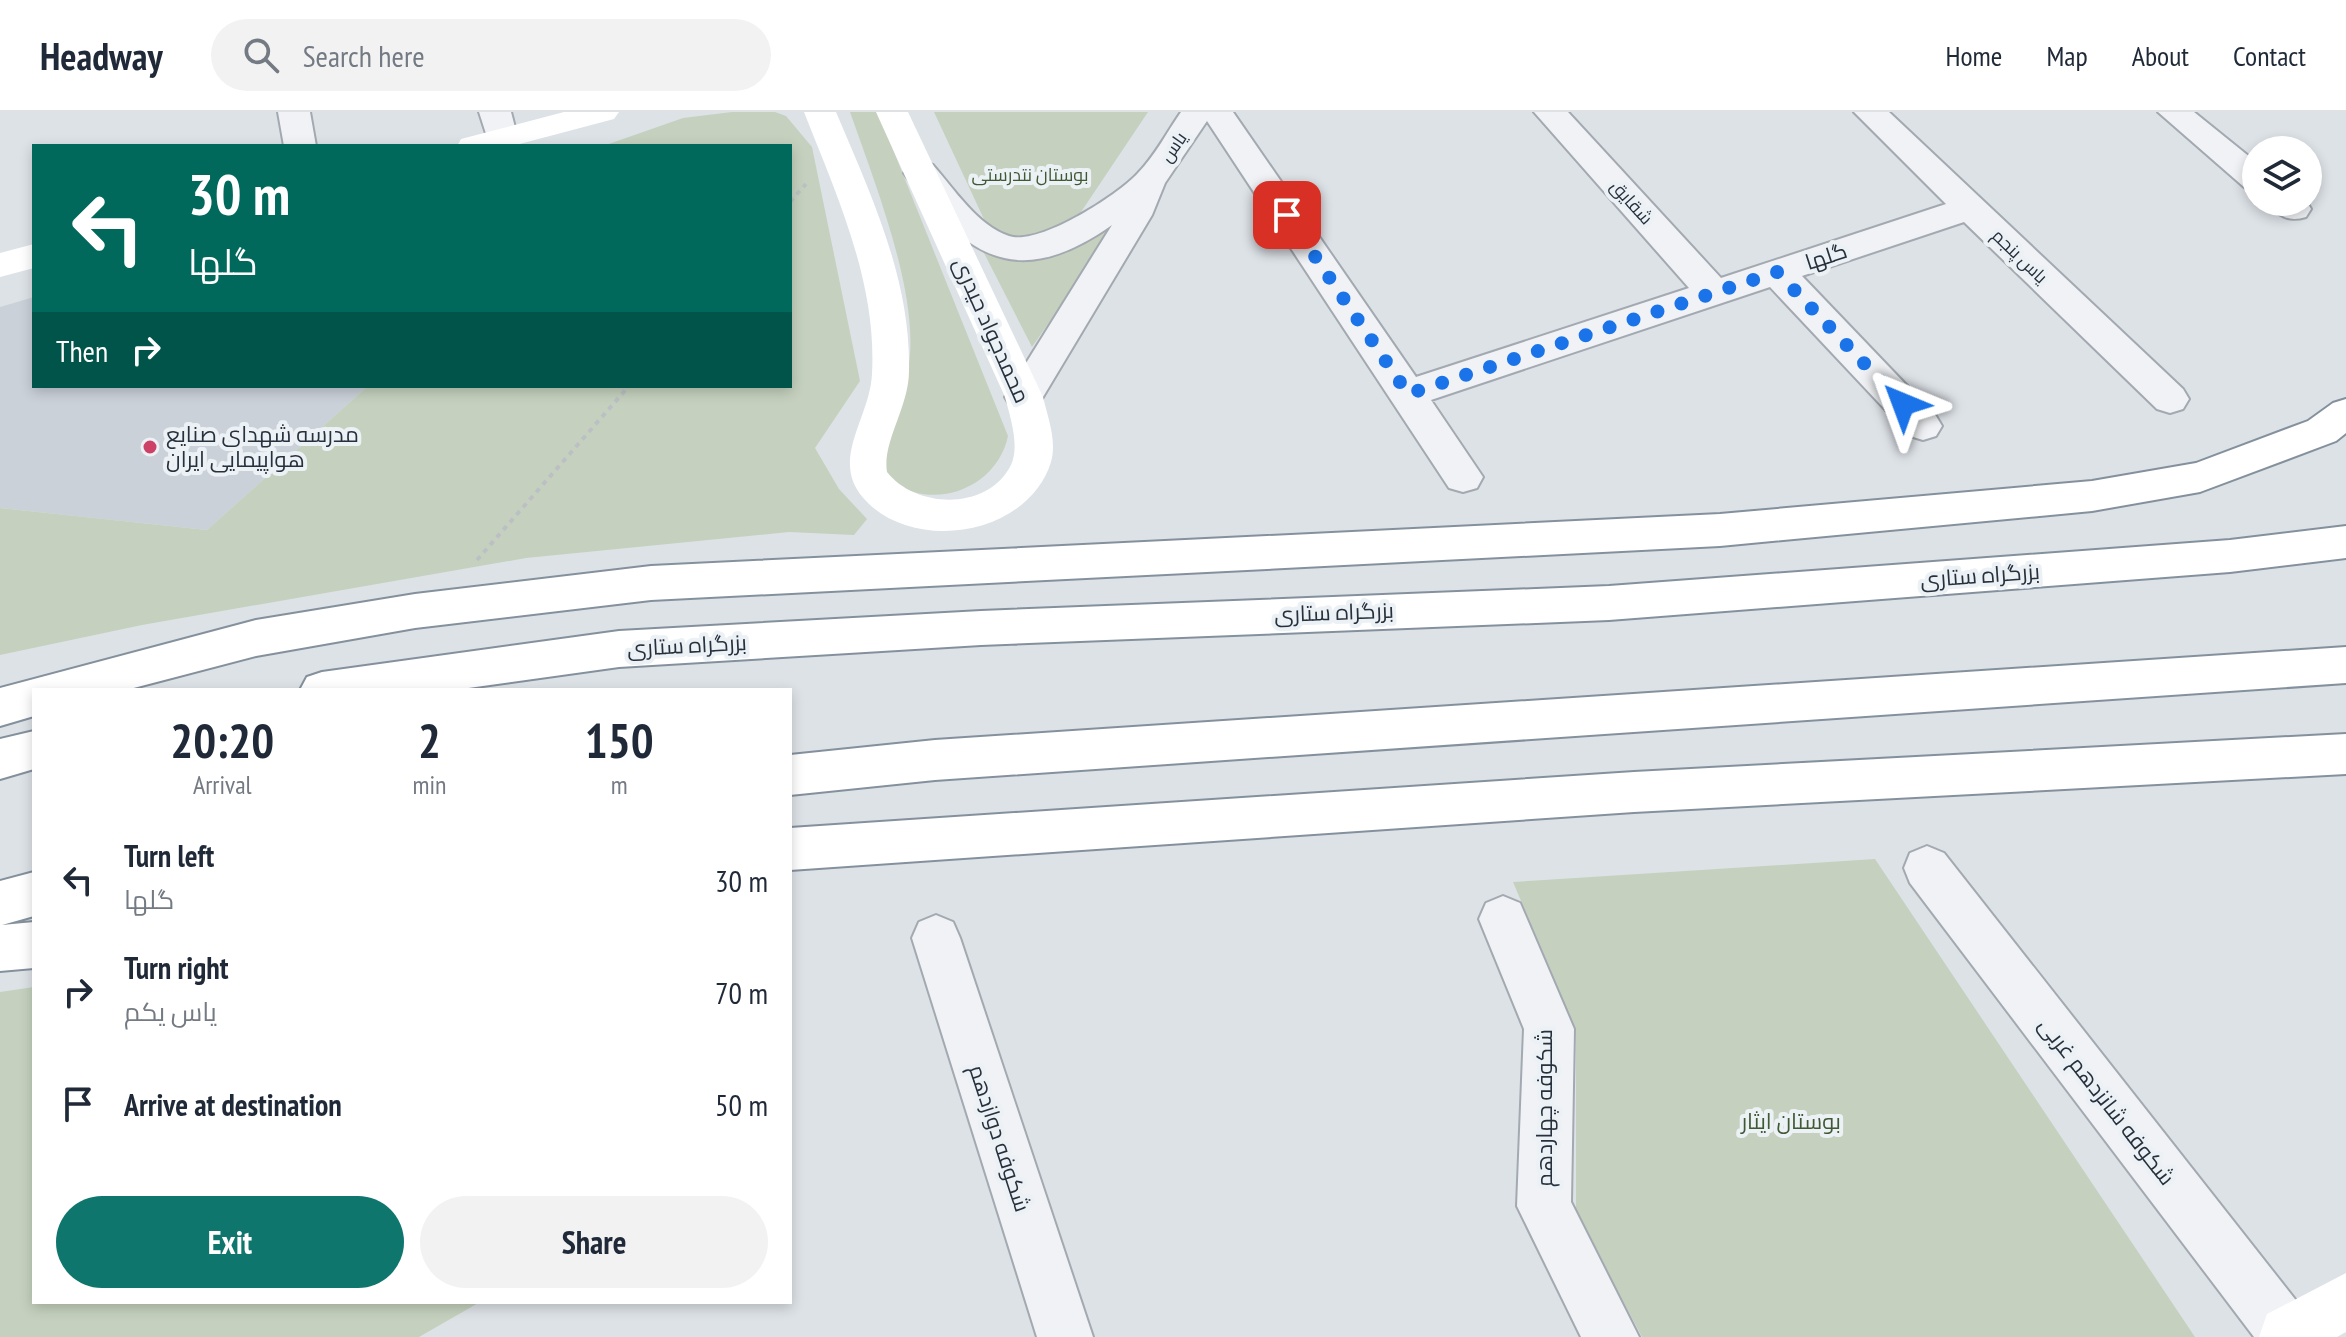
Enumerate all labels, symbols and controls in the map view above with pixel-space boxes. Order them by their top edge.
search box [211,19,771,91]
text: Headway [40,31,163,80]
icon: search [239,33,283,77]
text: Search here [303,36,425,75]
text: Home [1946,37,2002,74]
text: Map [2046,37,2088,74]
text: About [2132,37,2189,74]
text: Contact [2233,37,2306,74]
street label: یاس [1154,127,1192,167]
map controls [2242,136,2322,216]
button: layers [2242,136,2322,216]
text: 30 m [188,158,290,230]
park label: بوستان نتدرستی [971,163,1089,186]
street label: شقایق [1605,175,1658,230]
icon: left [56,176,160,280]
pin [1253,181,1321,249]
icon: arrive [1265,193,1309,237]
street label: یاس پنجم [1987,224,2053,289]
street label: گلها [1801,236,1851,276]
text: گلها [188,238,258,285]
street label: محمدجواد حیدری [947,253,1037,407]
icon: right [124,328,168,372]
text: Then [56,331,108,370]
position arrow [1861,362,1945,446]
place label: مدرسه شهدای صنایع هواپیمایی ایران [166,420,359,474]
marker: مدرسه شهدای صنایع هواپیمایی ایران [141,438,159,456]
street label: بزرگراه ستاری [1919,557,2041,593]
street label: بزرگراه ستاری [1274,596,1394,628]
street label: بزرگراه ستاری [626,628,748,662]
text: 20:20 [170,709,274,771]
text: 2 [418,709,441,771]
text: 150 [585,709,654,771]
text: Arrival [193,768,252,801]
text: min [412,768,446,801]
text: m [611,768,628,801]
text: Turn left [124,836,214,875]
icon: left [56,858,100,902]
text: 30 m [715,861,768,900]
text: گلها [124,883,174,916]
text: Turn right [124,948,228,987]
icon: right [56,970,100,1014]
text: 70 m [715,973,768,1012]
text: یاس یکم [124,995,217,1028]
street label: شکوفه شانزدهم غربی [2031,1011,2181,1192]
street label: شکوفه چهاردهم [1530,1029,1560,1187]
street label: شکوفه دوازدهم [961,1061,1037,1216]
icon: arrive [56,1082,100,1126]
text: Arrive at destination [124,1085,342,1124]
text: 50 m [715,1085,768,1124]
park label: بوستان ایثار [1739,1107,1841,1135]
button: Exit [56,1196,404,1288]
button: Share [420,1196,768,1288]

